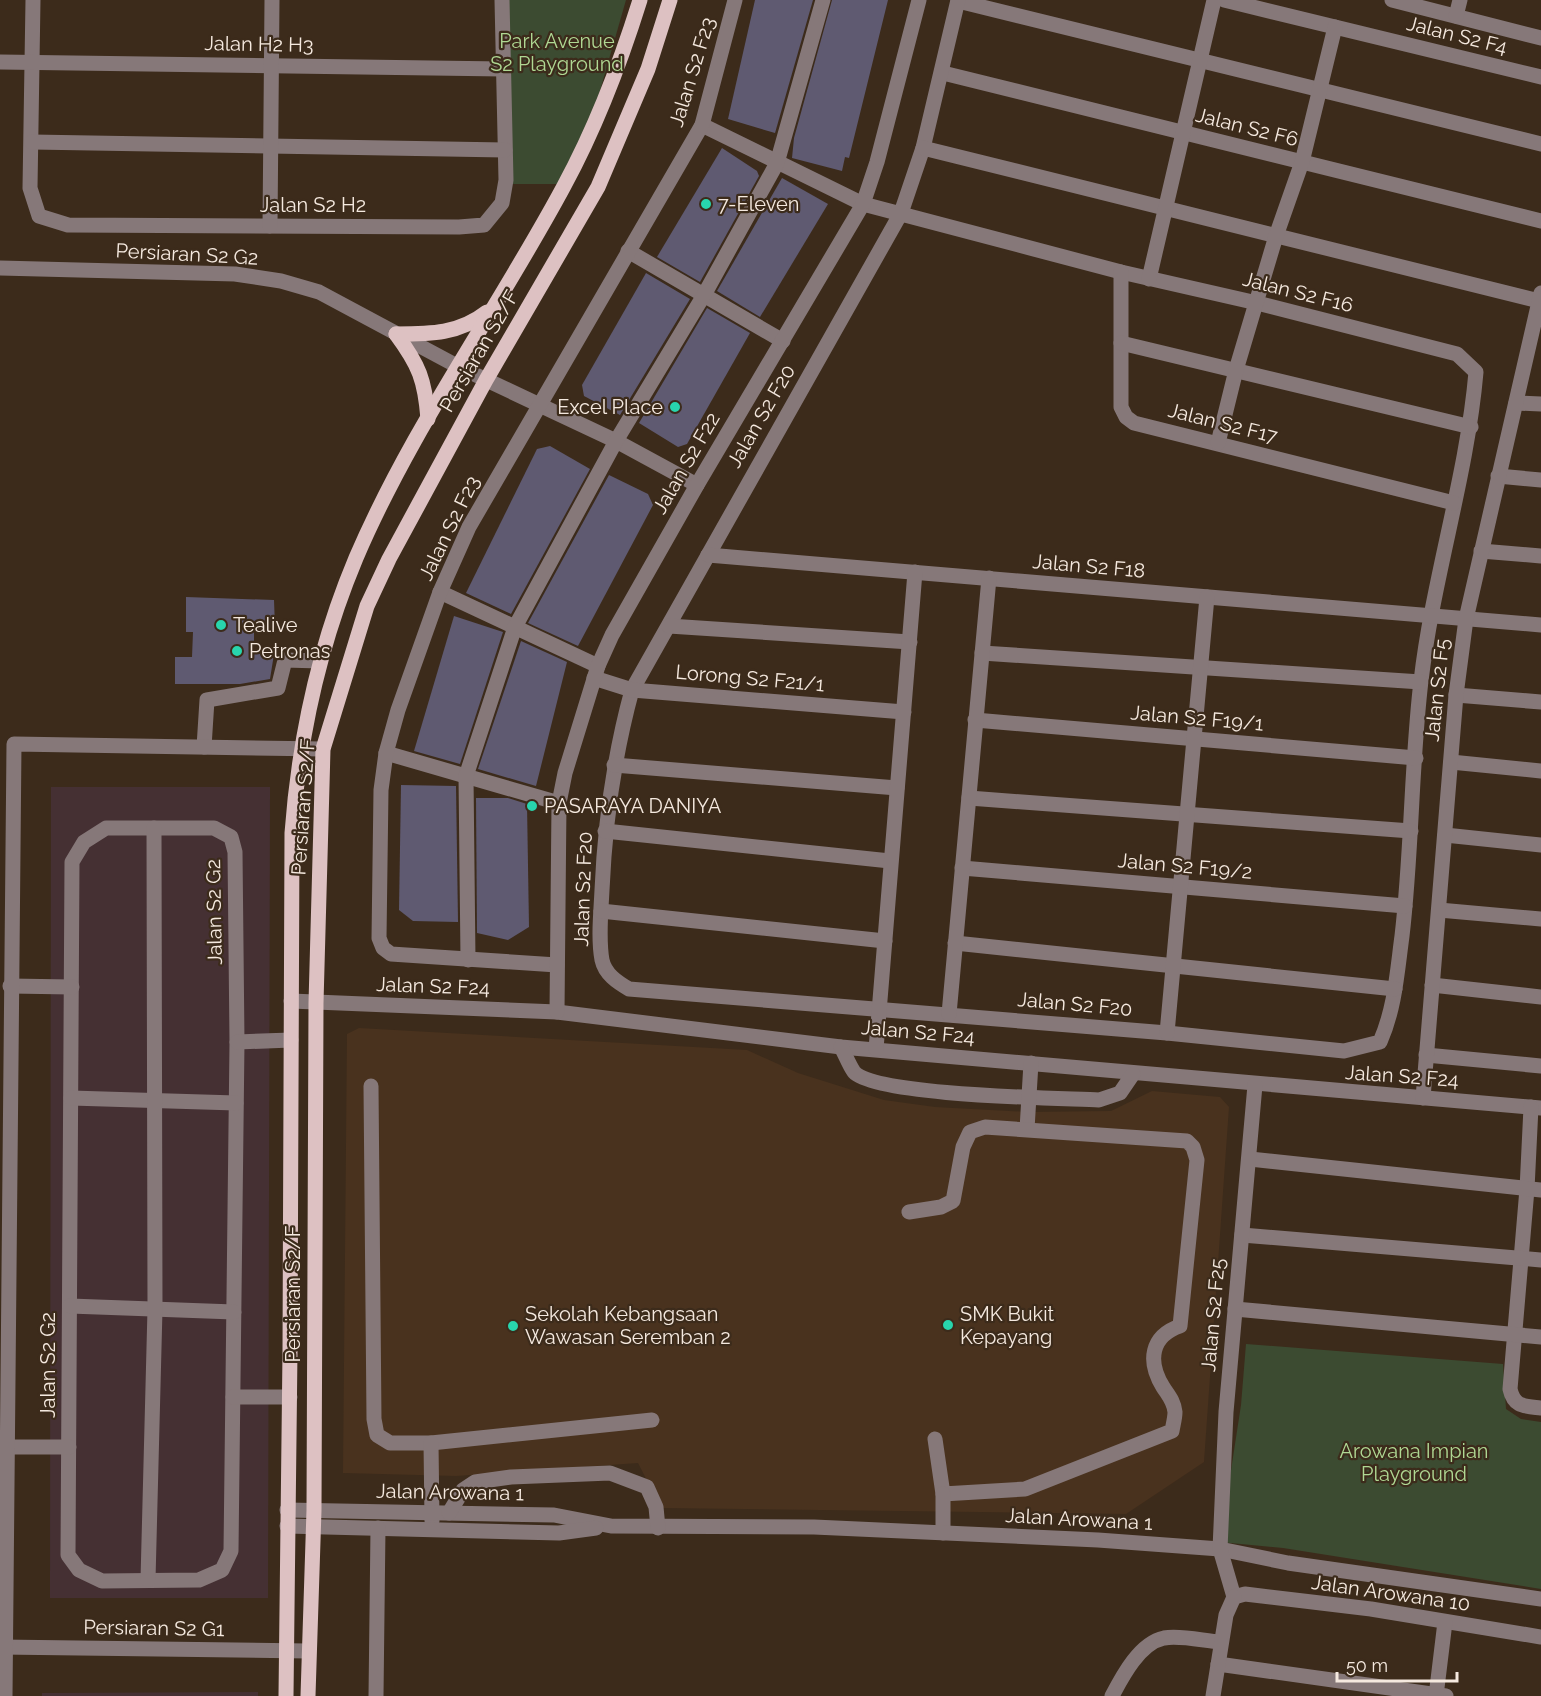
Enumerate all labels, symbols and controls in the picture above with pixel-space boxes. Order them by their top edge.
street label: Jalan S2 F4 [1404,11,1510,59]
street label: Jalan S2 F23 [664,14,720,130]
park label: Park Avenue S2 Playground [490,29,624,76]
street label: Jalan H2 H3 [204,31,314,57]
street label: Jalan S2 F6 [1193,103,1301,151]
place label: 7-Eleven [718,192,799,216]
street label: Jalan S2 H2 [260,193,366,217]
marker: 7-Eleven [699,197,713,211]
street label: Persiaran S2 G2 [115,238,259,270]
street label: Jalan S2 F16 [1240,267,1356,317]
street label: Persiaran S2/F [434,286,524,416]
street label: Jalan S2 F20 [722,360,800,472]
place label: Excel Place [557,395,663,419]
street label: Jalan S2 F17 [1166,398,1280,448]
marker: Excel Place [668,400,682,414]
street label: Jalan S2 F22 [647,408,725,518]
street label: Jalan S2 F23 [413,472,485,584]
street label: Jalan S2 F18 [1032,549,1146,583]
place label: Tealive [233,613,298,637]
marker: Tealive [214,618,228,632]
street label: Jalan S2 F5 [1420,637,1454,743]
place label: Petronas [249,639,330,663]
marker: Petronas [230,644,244,658]
street label: Lorong S2 F21/1 [675,660,826,696]
street label: Jalan S2 F19/1 [1130,700,1265,736]
street label: Persiaran S2/F [286,738,320,876]
place label: PASARAYA DANIYA [544,794,722,818]
marker: PASARAYA DANIYA [525,799,539,813]
street label: Jalan S2 F20 [569,831,597,947]
street label: Jalan S2 F19/2 [1117,848,1253,884]
street label: Jalan S2 G2 [201,859,227,965]
street label: Jalan S2 F24 [376,972,490,1000]
street label: Jalan S2 F20 [1017,987,1133,1021]
street label: Jalan S2 F24 [860,1015,976,1049]
street label: Jalan S2 F24 [1344,1060,1460,1092]
street label: Persiaran S2/F [281,1225,305,1363]
street label: Jalan S2 F25 [1196,1257,1230,1373]
place label: Sekolah Kebangsaan Wawasan Seremban 2 [525,1302,731,1349]
place label: SMK Bukit Kepayang [960,1302,1055,1349]
street label: Jalan S2 G2 [36,1312,60,1418]
marker: SMK Bukit Kepayang [941,1318,955,1332]
marker: Sekolah Kebangsaan Wawasan Seremban 2 [506,1319,520,1333]
park label: Arowana Impian Playground [1340,1439,1488,1486]
street label: Jalan Arowana 1 [376,1479,524,1505]
street label: Jalan Arowana 1 [1005,1503,1154,1535]
street label: Jalan Arowana 10 [1310,1570,1472,1616]
street label: Persiaran S2 G1 [83,1615,225,1641]
scale bar [1337,1645,1457,1683]
text: 50 m [1346,1655,1388,1676]

